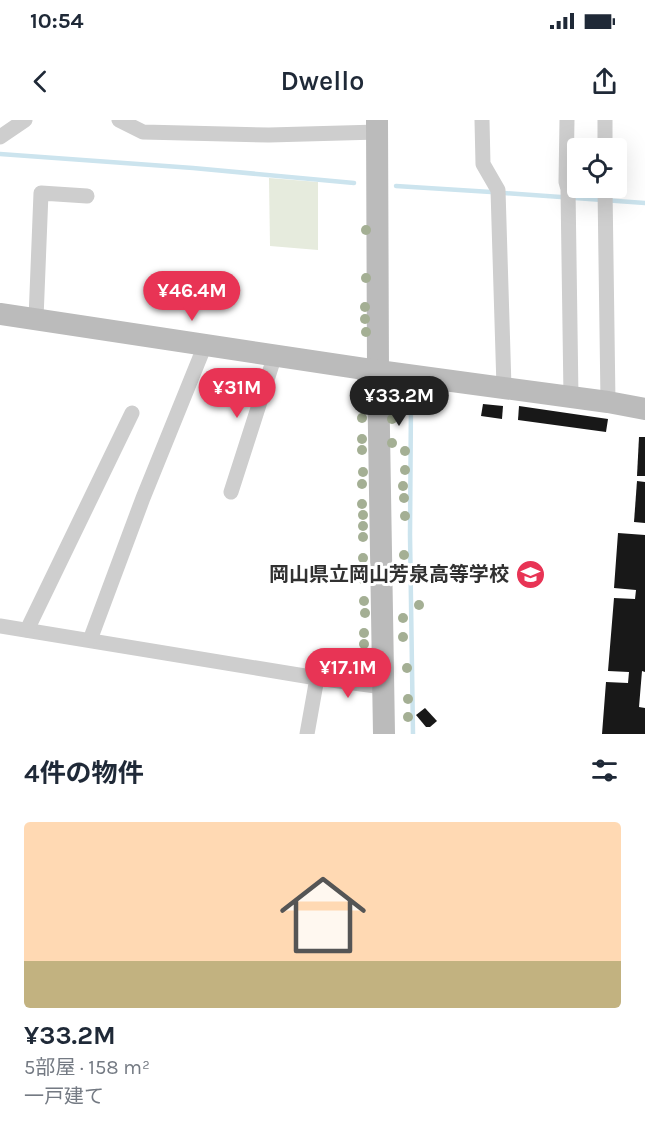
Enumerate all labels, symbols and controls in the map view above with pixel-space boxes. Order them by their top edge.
text: 10:54 [30,8,84,34]
icon: back [24,65,57,98]
text: Dwello [281,65,364,97]
icon: share [588,65,621,98]
map controls [567,138,627,198]
button: locate [567,138,627,198]
pin: ¥46.4M [143,271,241,322]
text: ¥46.4M [157,279,227,302]
pin: ¥31M [201,368,273,419]
text: ¥31M [213,376,261,399]
pin: ¥33.2M [350,376,448,427]
text: ¥33.2M [364,384,434,407]
school or university icon: 岡山県立岡山芳泉高等学校 [514,558,546,590]
place label: 岡山県立岡山芳泉高等学校 [269,563,509,586]
pin: ¥17.1M [299,648,397,699]
text: ¥17.1M [319,656,377,679]
icon: filters [588,754,621,787]
text: 4件の物件 [24,758,143,789]
icon: home [269,861,377,969]
text: ¥33.2M [24,1020,116,1051]
text: 5部屋 · 158 m² [24,1056,150,1079]
text: 一戸建て [24,1085,104,1108]

